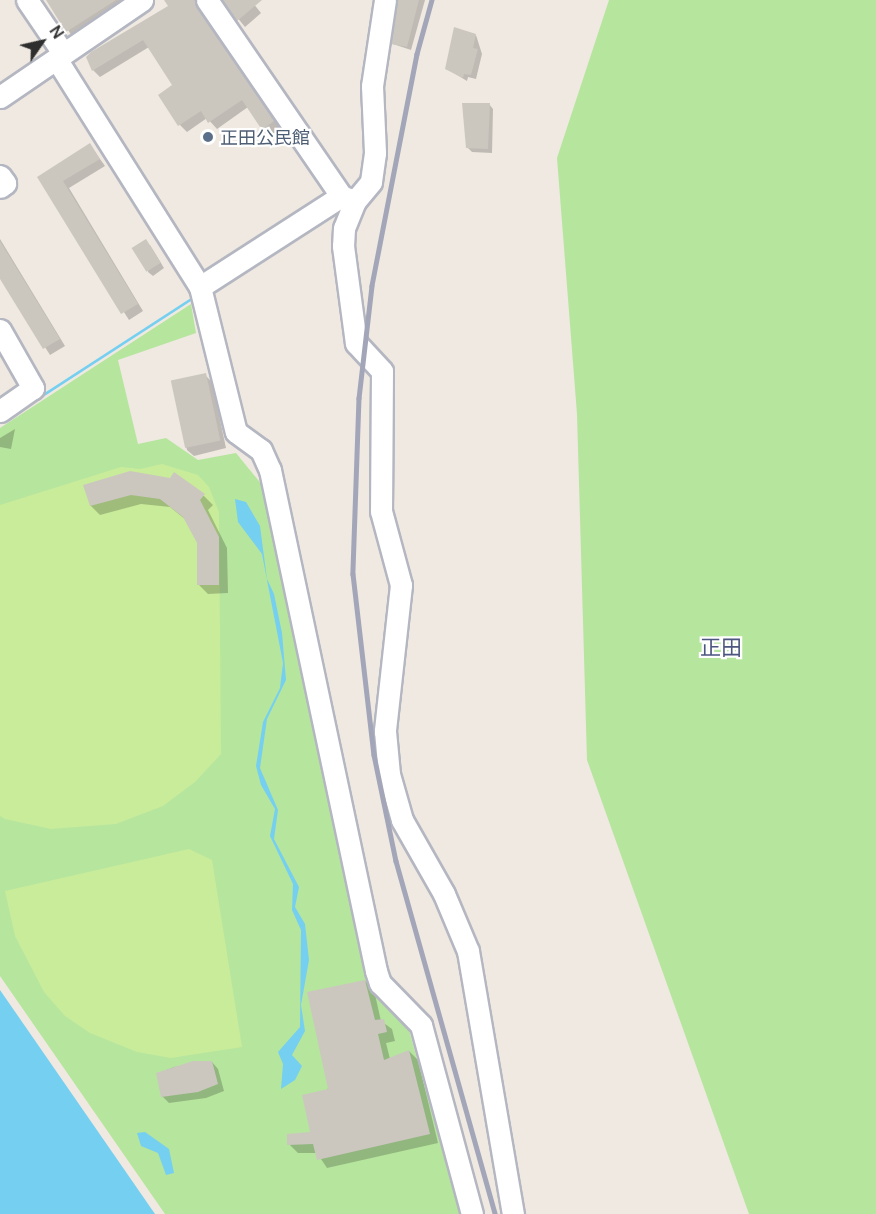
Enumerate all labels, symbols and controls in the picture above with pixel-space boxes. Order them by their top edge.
north arrow [12,12,72,72]
text: N [45,21,69,43]
place label: 正田公民館 [220,126,310,148]
marker: 正田公民館 [201,130,215,144]
district label: 正田 [700,634,742,660]

